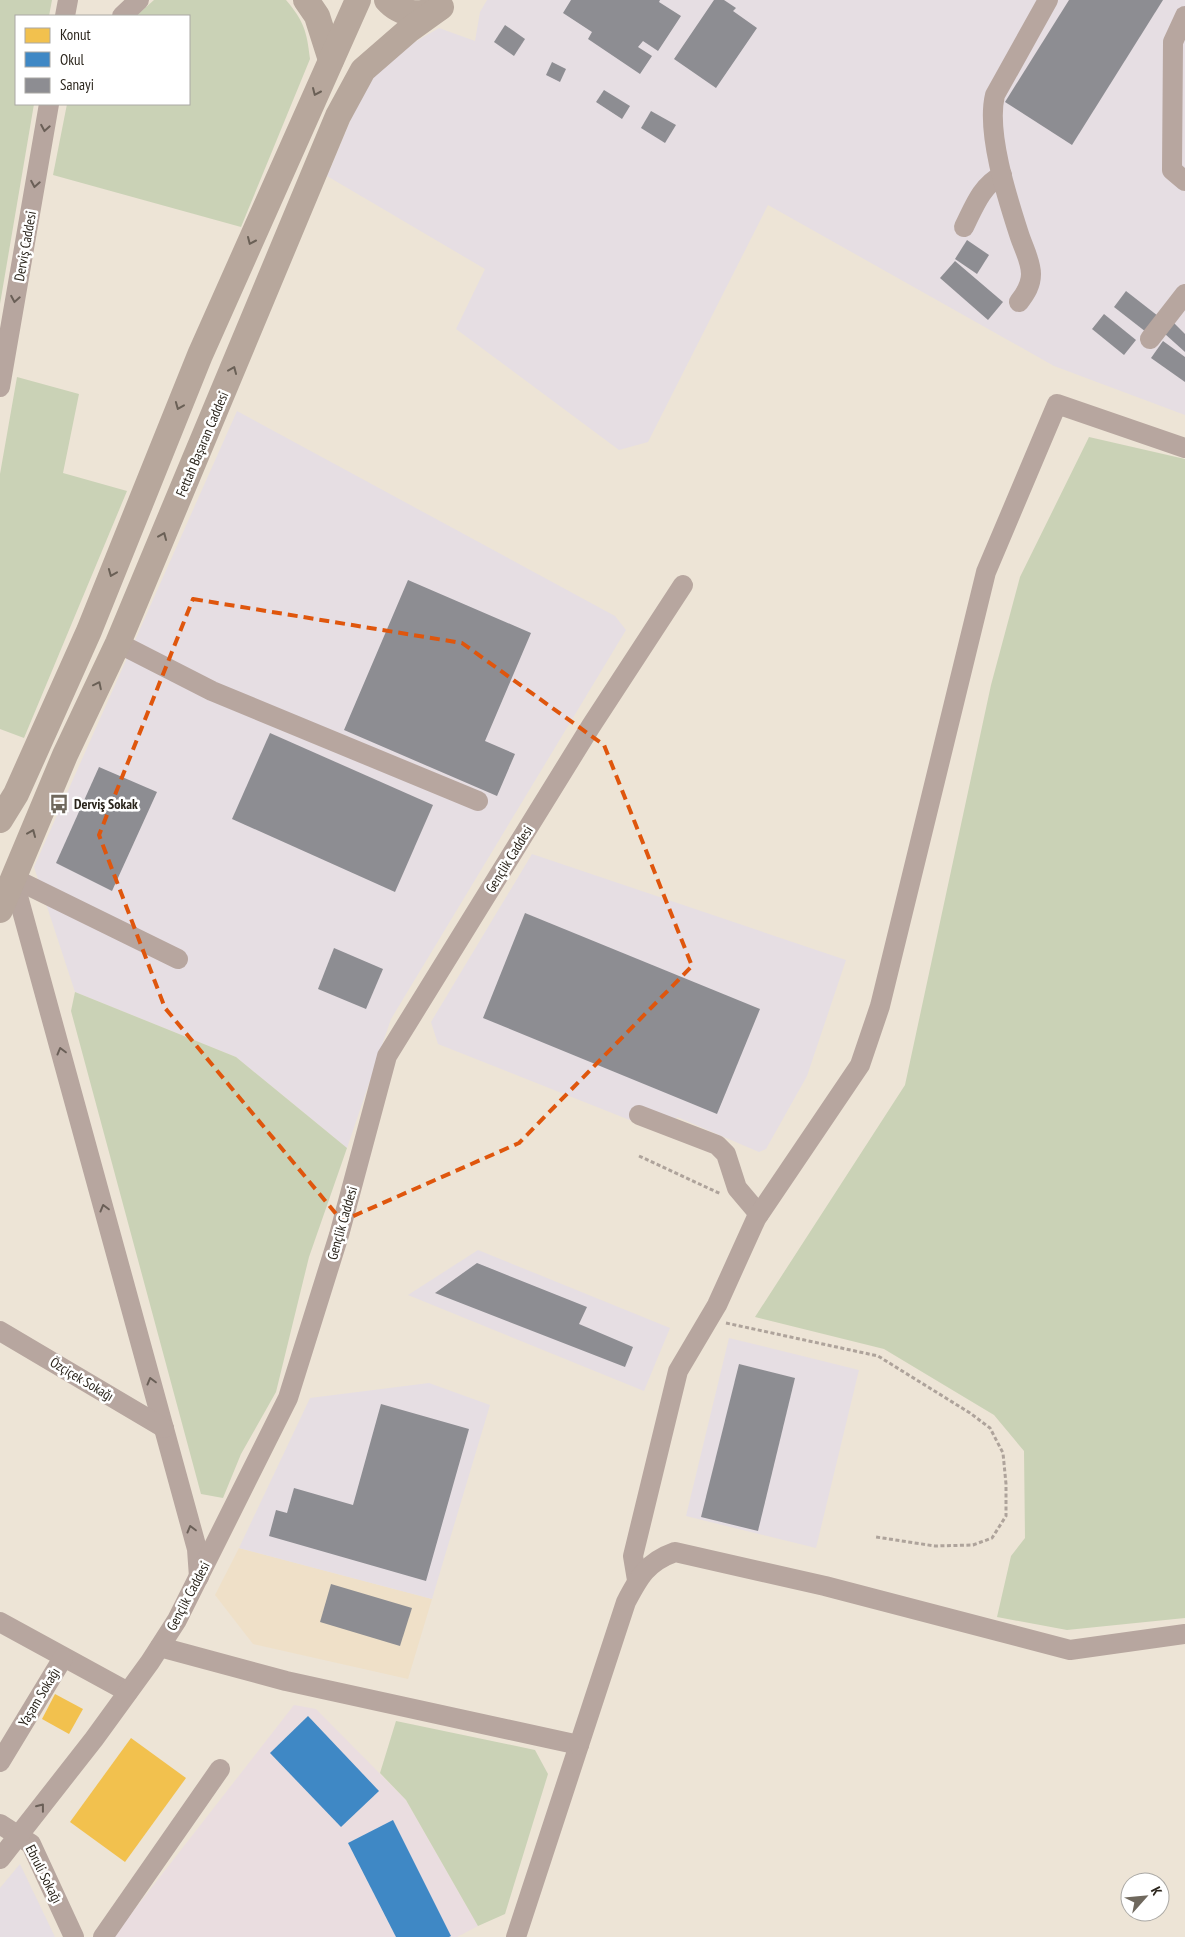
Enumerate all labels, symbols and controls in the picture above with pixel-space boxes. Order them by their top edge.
legend [15,15,190,105]
text: Konut [60,25,91,44]
text: Okul [60,50,85,69]
text: Sanayi [60,75,94,94]
one-way arrow [312,87,323,96]
one-way arrow [41,123,51,132]
one-way arrow [31,180,41,189]
street label: Derviş Caddesi [10,210,40,282]
one-way arrow [246,236,257,245]
one-way arrow [11,295,21,304]
one-way arrow [227,366,237,375]
street label: Fettah Başaran Caddesi [172,389,232,499]
one-way arrow [175,401,186,410]
one-way arrow [157,532,168,541]
one-way arrow [108,568,118,577]
one-way arrow [92,681,103,690]
bus stop icon: Derviş Sokak [48,793,70,815]
place label: Derviş Sokak [74,795,138,813]
street label: Gençlik Caddesi [481,822,537,896]
one-way arrow [26,829,36,838]
one-way arrow [56,1048,66,1056]
street label: Gençlik Caddesi [323,1184,361,1262]
one-way arrow [99,1204,109,1213]
street label: Özçiçek Sokağı [47,1353,117,1405]
one-way arrow [146,1377,156,1385]
one-way arrow [186,1524,197,1533]
street label: Gençlik Caddesi [162,1558,214,1634]
street label: Yaşam Sokağı [14,1664,64,1730]
one-way arrow [35,1803,44,1812]
street label: Ebruli Sokağı [22,1842,66,1906]
north arrow [1120,1872,1170,1922]
text: K [1147,1884,1167,1899]

